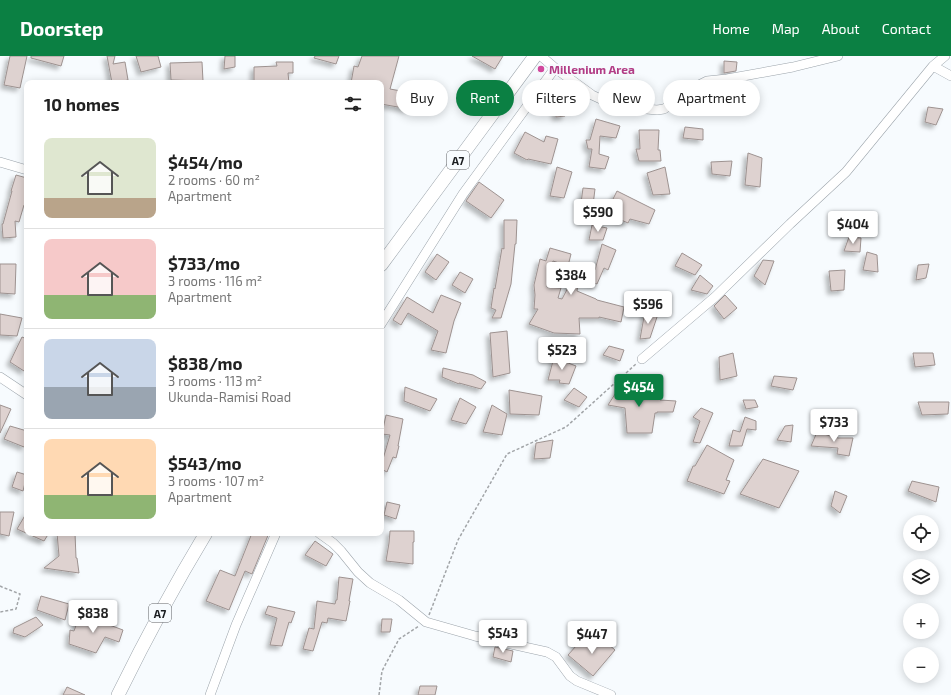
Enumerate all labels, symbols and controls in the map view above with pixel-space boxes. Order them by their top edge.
text: Doorstep [20,17,104,40]
text: Home [713,20,750,37]
text: Map [772,20,800,37]
text: About [822,20,860,37]
text: Contact [882,20,931,37]
place label: Millenium Area [549,62,635,76]
marker: Millenium Area [536,64,546,74]
chip: Buy [396,80,448,116]
chip: Rent [456,80,514,116]
chip: Filters [522,80,590,116]
chip: New [598,80,655,116]
chip: Apartment [663,80,760,116]
icon: filters [342,93,364,115]
text: 10 homes [44,94,120,114]
road number: A7 [447,151,469,169]
text: $454/mo [168,152,243,172]
icon: home [76,154,124,202]
text: 2 rooms · 60 m² [168,172,260,188]
text: Apartment [168,188,232,204]
pin: $590 [574,199,622,233]
text: $590 [583,204,613,220]
pin: $404 [829,211,877,245]
text: $404 [837,216,869,232]
text: $733/mo [168,253,240,273]
icon: home [76,255,124,303]
pin: $384 [547,262,595,296]
text: $384 [555,267,587,283]
text: 3 rooms · 116 m² [168,273,262,289]
text: Apartment [168,289,232,305]
pin: $596 [624,291,672,325]
text: $596 [633,296,663,312]
pin: $523 [538,337,586,371]
text: $523 [547,342,577,358]
text: $838/mo [168,353,243,373]
icon: home [76,355,124,403]
text: 3 rooms · 113 m² [168,373,262,389]
pin: $454 [615,374,663,408]
text: $454 [623,379,655,395]
text: Ukunda-Ramisi Road [168,389,291,405]
pin: $733 [810,409,858,443]
text: $733 [819,414,849,430]
text: $543/mo [168,453,242,473]
icon: home [76,455,124,503]
text: 3 rooms · 107 m² [168,473,264,489]
text: Apartment [168,489,232,505]
map controls [903,515,939,683]
button: locate [903,515,939,551]
button: layers [903,559,939,595]
pin: $838 [69,600,117,634]
button: + [903,603,939,639]
road number: A7 [149,604,171,622]
text: $838 [77,605,109,621]
pin: $543 [479,620,527,654]
pin: $447 [568,621,616,655]
text: $543 [488,625,518,641]
text: $447 [577,626,607,642]
button: − [903,647,939,683]

